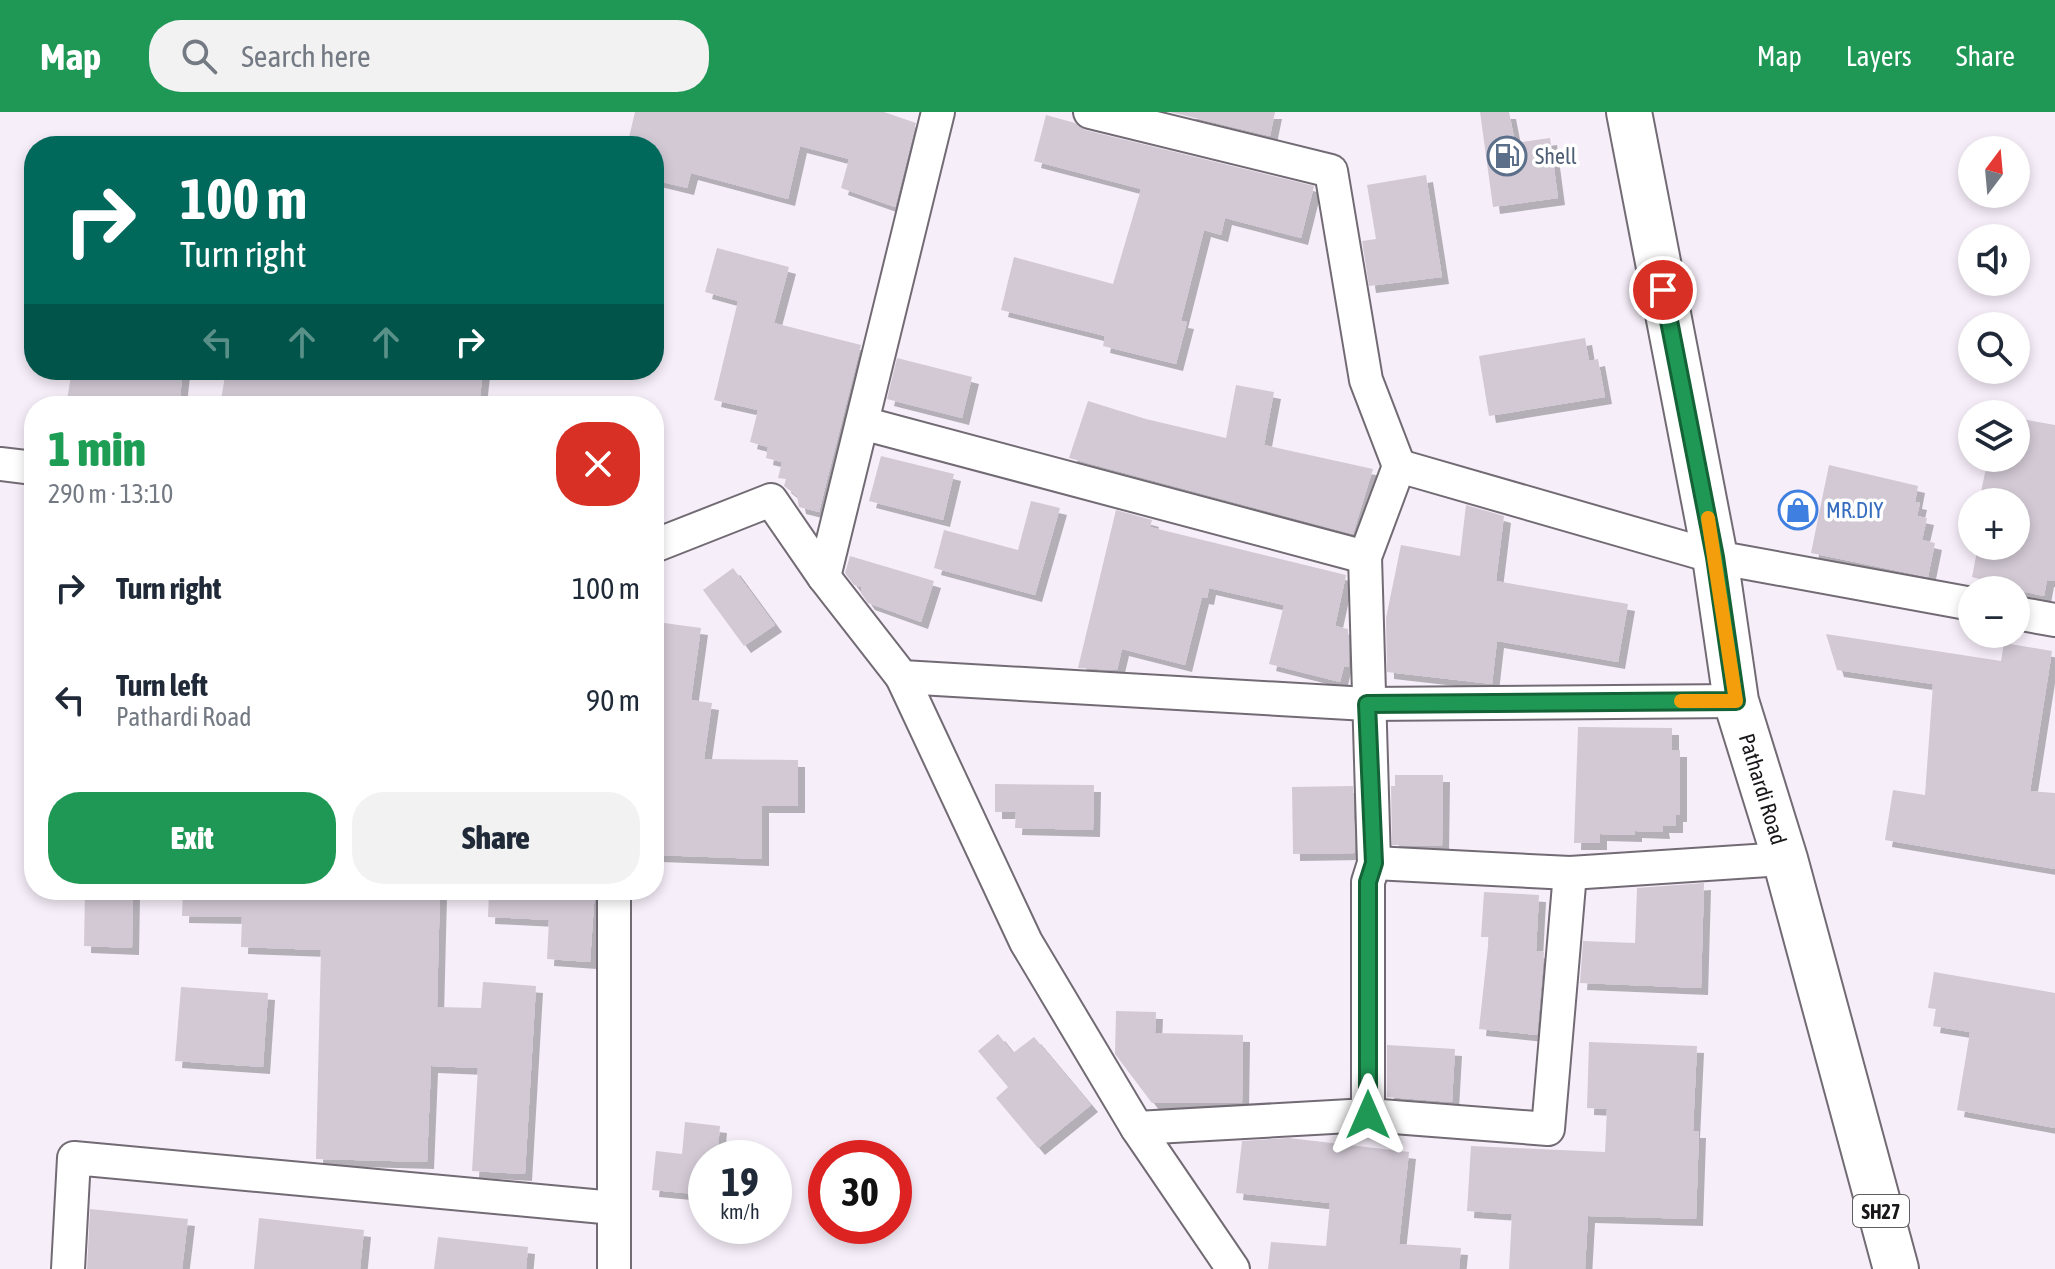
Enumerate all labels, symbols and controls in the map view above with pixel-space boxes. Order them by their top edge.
search box [149,20,709,92]
icon: search [177,34,221,78]
text: Map [40,35,101,78]
text: Search here [241,39,371,73]
text: Map [1757,40,1802,72]
text: Layers [1846,40,1912,72]
text: Share [1956,40,2015,72]
fuel station icon: Shell [1486,135,1528,177]
north arrow [1958,136,2030,208]
map controls [1958,136,2030,648]
place label: Shell [1535,143,1577,169]
text: 100 m [180,167,307,231]
icon: right [48,168,152,272]
button: sound [1958,224,2030,296]
text: Turn right [180,233,307,275]
pin [1629,256,1697,324]
icon: arrive [1641,268,1685,312]
button: search [1958,312,2030,384]
icon: left [196,320,240,364]
icon: ahead [280,320,324,364]
icon: ahead [364,320,408,364]
icon: right [448,320,492,364]
button: layers [1958,400,2030,472]
text: 1 min [48,421,146,476]
button: close [556,422,640,506]
text: 290 m · 13:10 [48,479,173,509]
button: + [1958,488,2030,560]
shop icon: MR.DIY [1777,489,1819,531]
place label: MR.DIY [1826,497,1884,523]
icon: right [48,566,92,610]
text: Turn right [116,571,222,605]
text: 100 m [572,571,640,605]
button: − [1958,576,2030,648]
text: Turn left [116,668,208,702]
icon: left [48,678,92,722]
text: 90 m [586,683,640,717]
text: Pathardi Road [116,702,252,732]
street label: Pathardi Road [1734,730,1792,848]
button: Exit [48,792,336,884]
button: Share [352,792,640,884]
position arrow [1326,1073,1410,1157]
speed limit sign: 30 [808,1140,912,1244]
text: 19 [721,1159,759,1204]
road number: SH27 [1853,1195,1909,1227]
text: km/h [720,1200,760,1223]

